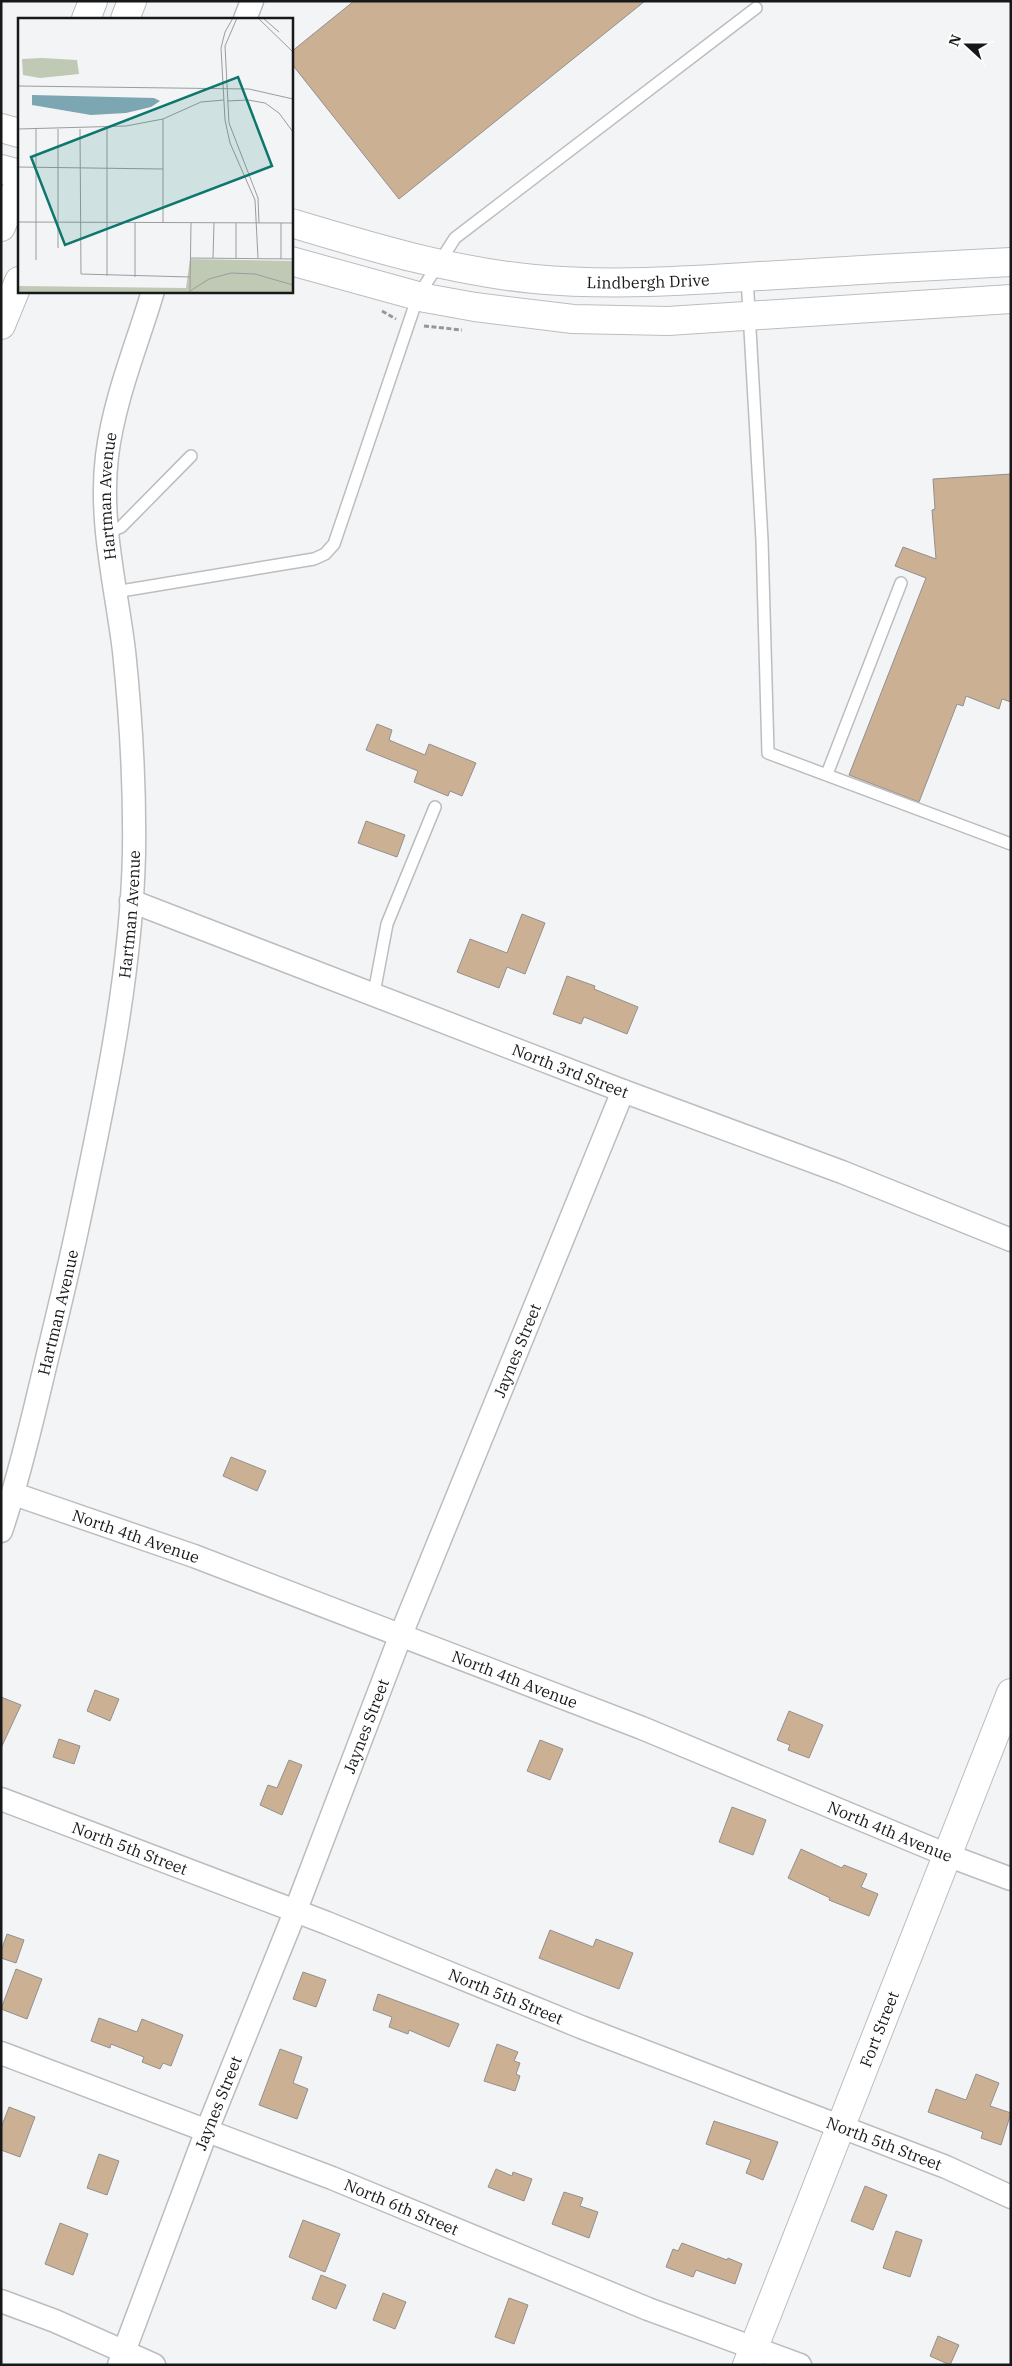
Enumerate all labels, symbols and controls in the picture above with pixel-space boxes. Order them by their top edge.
inset map [18,18,292,292]
north arrow [942,20,992,70]
text: N [944,32,965,49]
street label: Lindbergh Drive [587,269,710,292]
street label: Hartman Avenue [95,430,121,561]
street label: Hartman Avenue [114,850,144,979]
street label: North 3rd Street [509,1039,632,1102]
street label: Hartman Avenue [33,1248,82,1377]
street label: Jaynes Street [489,1300,545,1400]
street label: North 4th Avenue [70,1505,202,1567]
street label: North 4th Avenue [449,1646,581,1712]
street label: Jaynes Street [339,1676,393,1776]
street label: North 4th Avenue [825,1796,955,1866]
street label: North 5th Street [69,1817,191,1879]
street label: North 5th Street [446,1964,566,2029]
street label: Fort Street [855,1988,903,2070]
street label: Jaynes Street [190,2053,246,2153]
street label: North 5th Street [824,2112,945,2175]
street label: North 6th Street [341,2174,462,2240]

